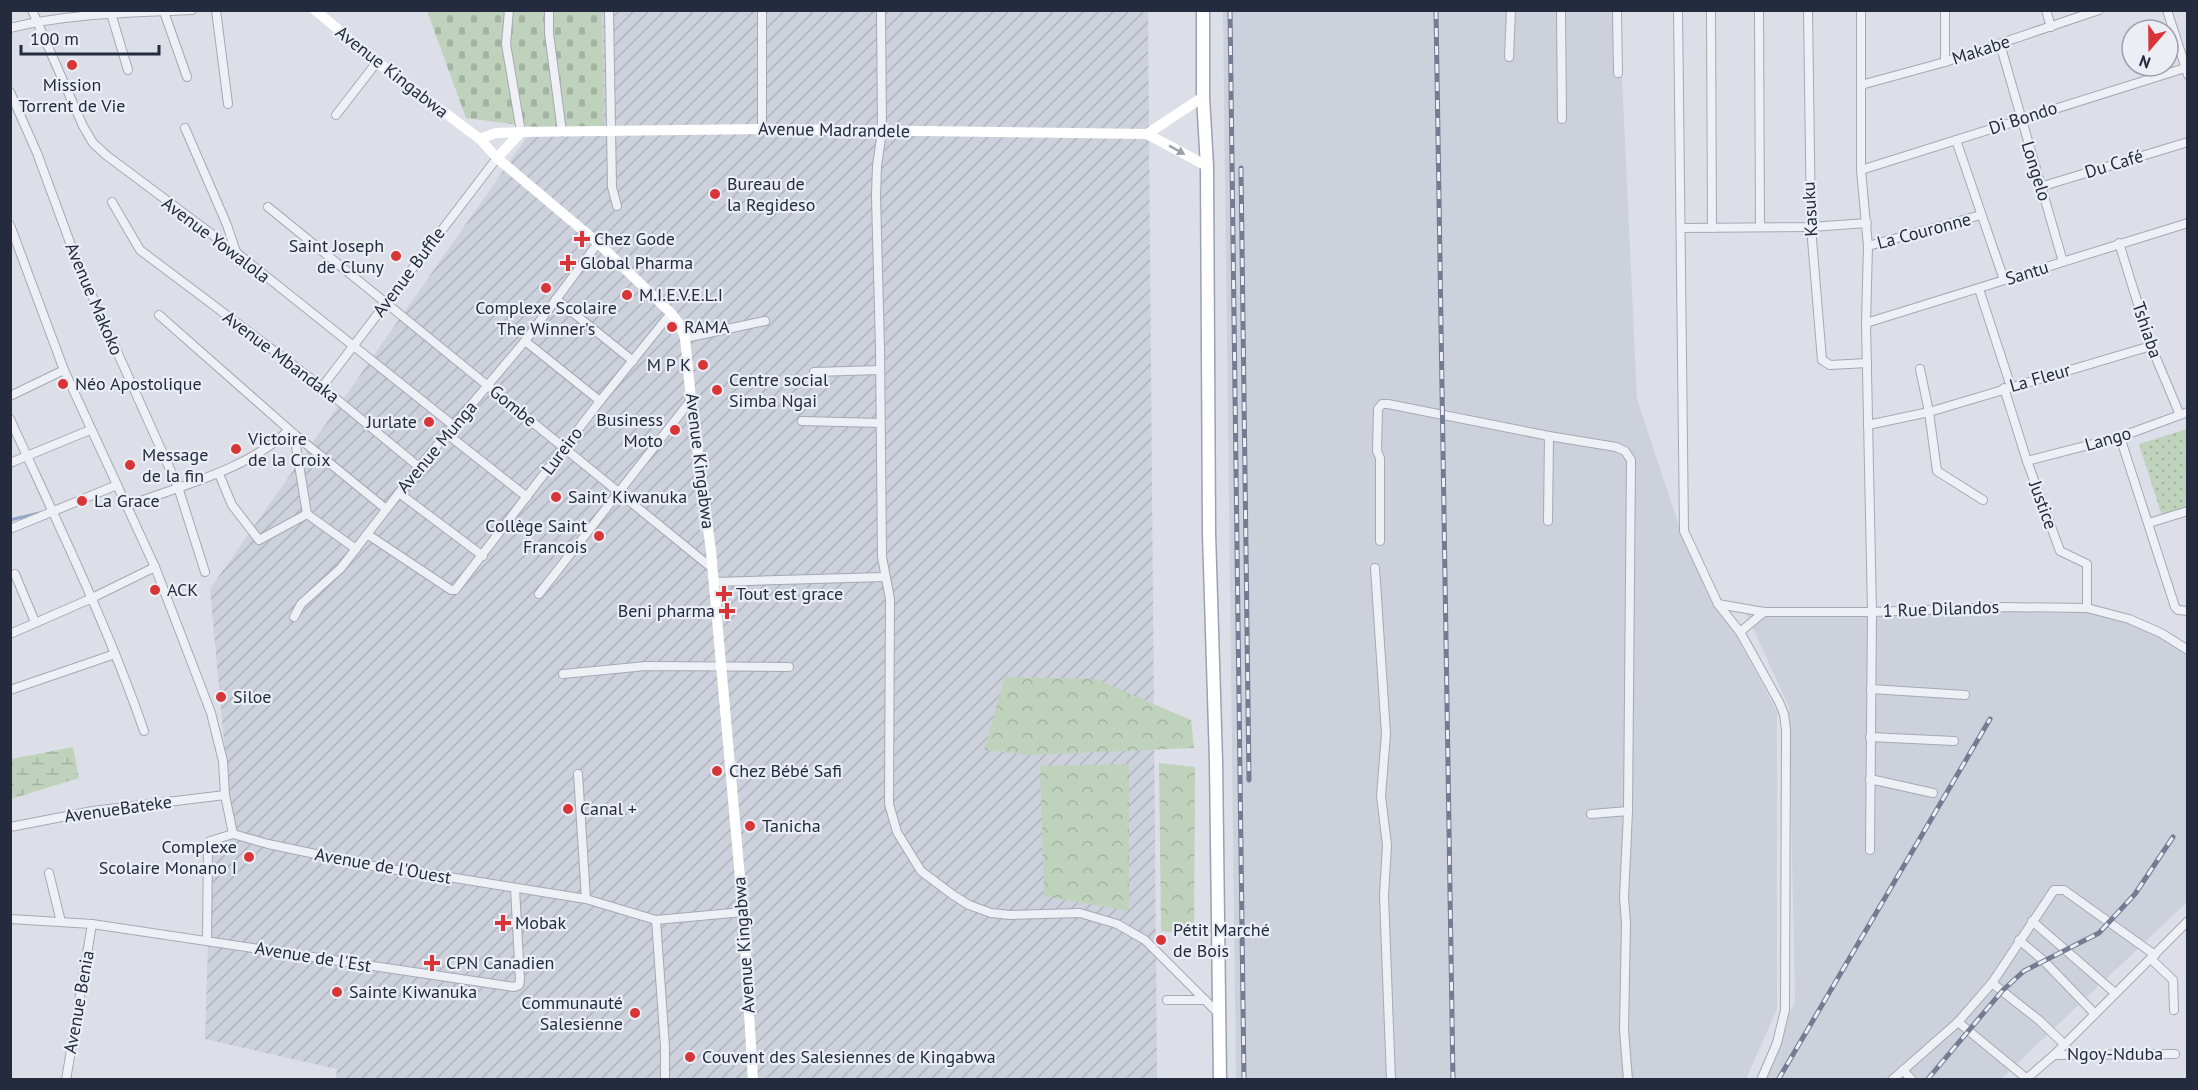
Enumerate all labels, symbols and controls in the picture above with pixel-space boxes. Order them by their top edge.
scale bar [21,18,159,56]
north arrow [2120,18,2180,78]
street label: Avenue Kingabwa [331,20,453,123]
text: 100 m [30,27,79,50]
street label: Makabe [1949,29,2013,70]
text: N [2137,51,2153,73]
marker: Mission Torrent de Vie [65,58,79,72]
place label: Mission Torrent de Vie [19,73,125,117]
street label: Di Bondo [1986,96,2060,139]
street label: Avenue Madrandele [758,117,910,142]
street label: Longelo [2016,138,2056,204]
street label: Du Café [2082,144,2146,183]
one-way arrow [1169,145,1186,155]
place label: Bureau de la Regideso [727,172,815,216]
street label: Kasuku [1797,181,1822,237]
marker: Bureau de la Regideso [708,187,722,201]
street label: Avenue Yowalola [158,191,275,288]
street label: La Couronne [1874,207,1973,254]
street label: Avenue Buffle [367,222,450,321]
place label: Chez Gode [594,227,675,250]
marker: Chez Gode [575,232,589,246]
place label: Saint Joseph de Cluny [289,234,385,278]
street label: Avenue Makoko [60,239,129,359]
marker: Saint Joseph de Cluny [389,249,403,263]
place label: Global Pharma [580,251,693,274]
street label: Santu [2002,255,2051,290]
marker: Global Pharma [561,256,575,270]
marker: Complexe Scolaire The Winner's [539,281,553,295]
place label: M.I.E.V.E.L.I [639,283,723,306]
marker: M.I.E.V.E.L.I [620,288,634,302]
place label: Complexe Scolaire The Winner's [475,296,617,340]
street label: Tshiaba [2127,299,2168,361]
street label: Avenue Mbandaka [219,305,344,408]
place label: RAMA [684,315,730,338]
marker: RAMA [665,320,679,334]
place label: M P K [647,353,691,376]
marker: M P K [696,358,710,372]
street label: La Fleur [2007,358,2073,397]
place label: Centre social Simba Ngai [729,368,829,412]
place label: Néo Apostolique [75,372,202,395]
marker: Néo Apostolique [56,377,70,391]
street label: Gombe [485,380,542,432]
marker: Centre social Simba Ngai [710,383,724,397]
street label: Avenue Kingabwa [681,392,720,530]
street label: Avenue Munga [391,396,482,498]
place label: Business Moto [596,408,663,452]
place label: Jurlate [366,410,417,433]
marker: Jurlate [422,415,436,429]
street label: Lango [2082,421,2134,456]
street label: Lureiro [536,422,587,479]
marker: Business Moto [668,423,682,437]
place label: Victoire de la Croix [247,427,330,471]
marker: Victoire de la Croix [229,442,243,456]
place label: Message de la fin [142,443,208,487]
marker: Message de la fin [123,458,137,472]
street label: Justice [2024,476,2063,532]
place label: Saint Kiwanuka [568,485,687,508]
place label: La Grace [94,489,160,512]
marker: Saint Kiwanuka [549,490,563,504]
marker: La Grace [75,494,89,508]
place label: Collège Saint Francois [485,514,587,558]
marker: Collège Saint Francois [592,529,606,543]
place label: ACK [167,578,198,601]
place label: Tout est grace [736,582,843,605]
marker: ACK [148,583,162,597]
marker: Tout est grace [717,587,731,601]
street label: 1 Rue Dilandos [1882,595,2000,622]
place label: Beni pharma [618,599,715,622]
marker: Beni pharma [720,604,734,618]
place label: Siloe [233,685,271,708]
marker: Siloe [214,690,228,704]
place label: Chez Bébé Safi [729,759,842,782]
marker: Chez Bébé Safi [710,764,724,778]
street label: AvenueBateke [63,790,173,827]
place label: Canal + [580,797,637,820]
marker: Canal + [561,802,575,816]
place label: Tanicha [762,814,821,837]
marker: Tanicha [743,819,757,833]
place label: Complexe Scolaire Monano I [99,835,237,879]
street label: Avenue de l'Ouest [313,842,453,889]
marker: Complexe Scolaire Monano I [242,850,256,864]
street label: Avenue Kingabwa [727,876,760,1014]
place label: Mobak [515,911,567,934]
marker: Mobak [496,916,510,930]
place label: Pétit Marché de Bois [1173,918,1270,962]
marker: Pétit Marché de Bois [1154,933,1168,947]
street label: Avenue de l'Est [253,936,373,977]
street label: Avenue Benia [58,949,99,1055]
place label: CPN Canadien [446,951,554,974]
marker: CPN Canadien [423,954,441,972]
place label: Sainte Kiwanuka [349,980,477,1003]
marker: Sainte Kiwanuka [330,985,344,999]
place label: Communauté Salesienne [521,991,623,1035]
marker: Communauté Salesienne [628,1006,642,1020]
street label: Ngoy-Nduba [2067,1042,2163,1065]
place label: Couvent des Salesiennes de Kingabwa [702,1045,996,1068]
marker: Couvent des Salesiennes de Kingabwa [683,1050,697,1064]

